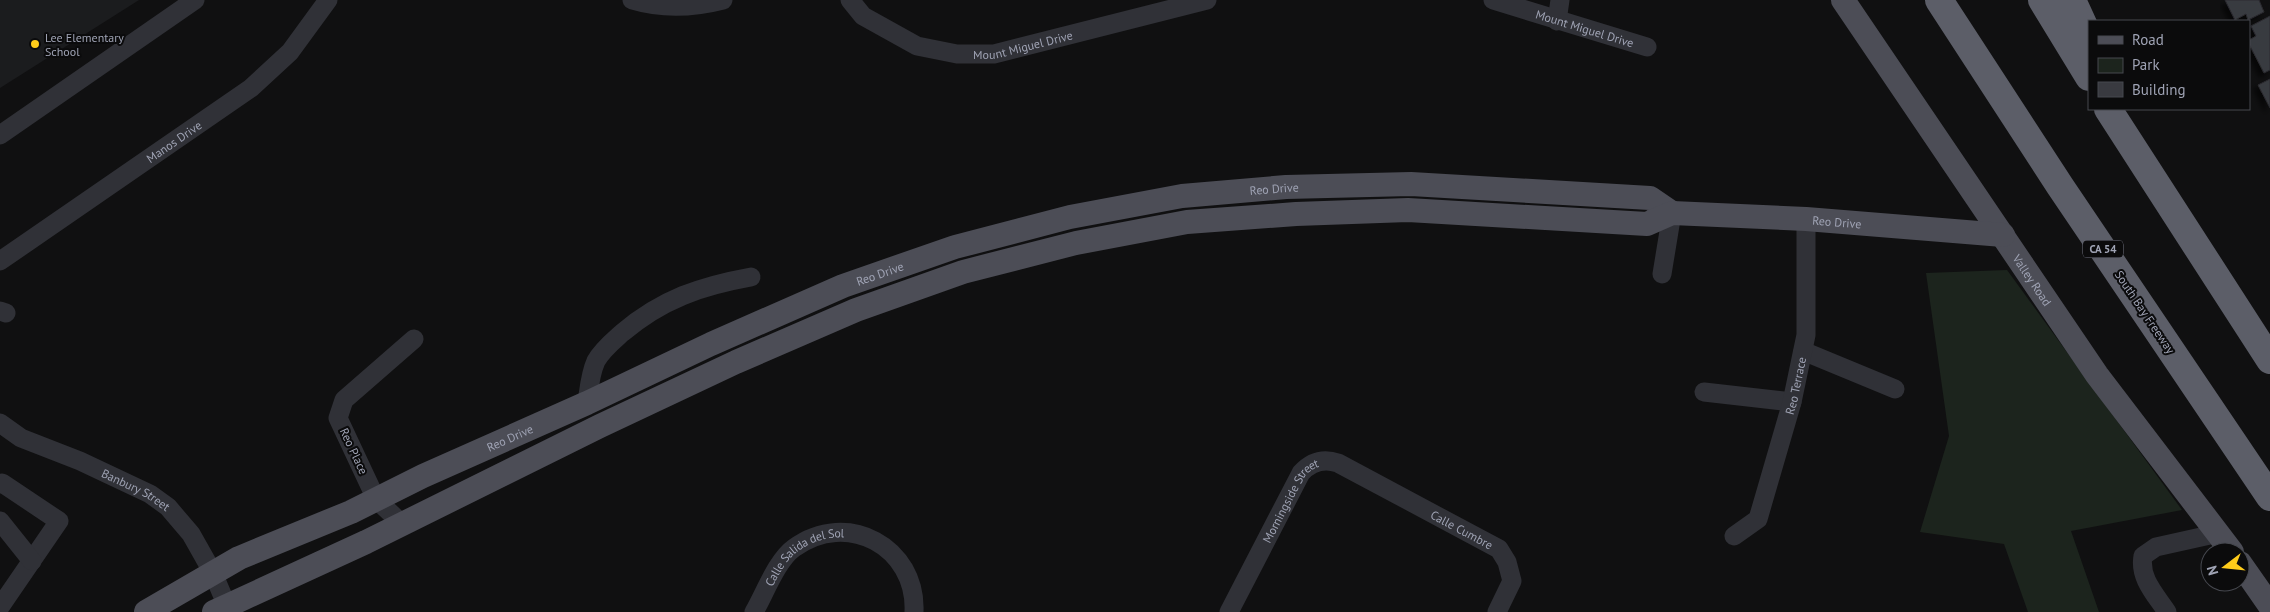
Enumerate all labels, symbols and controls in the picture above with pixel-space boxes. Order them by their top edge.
street label: Mount Miguel Drive [1534,6,1636,50]
legend [2088,20,2250,110]
street label: Mount Miguel Drive [973,27,1074,62]
place label: Lee Elementary School [45,30,124,59]
text: Road [2132,30,2164,49]
marker: Lee Elementary School [29,38,41,50]
text: Park [2132,55,2160,74]
text: Building [2132,80,2186,99]
street label: Manos Drive [143,117,204,166]
street label: Reo Drive [1249,179,1299,198]
street label: Reo Drive [1812,212,1862,231]
road number: CA 54 [2083,240,2123,258]
street label: Valley Road [2009,250,2055,308]
street label: Reo Drive [854,258,905,288]
street label: South Bay Freeway [2112,268,2179,357]
street label: Reo Terrace [1781,355,1809,416]
street label: Reo Drive [484,421,535,454]
street label: Reo Place [337,425,371,477]
street label: Morningside Street [1259,455,1320,545]
street label: Banbury Street [99,465,173,514]
street label: Calle Cumbre [1428,506,1496,552]
street label: Calle Salida del Sol [761,525,845,588]
north arrow [2200,542,2250,592]
text: N [2203,564,2222,577]

